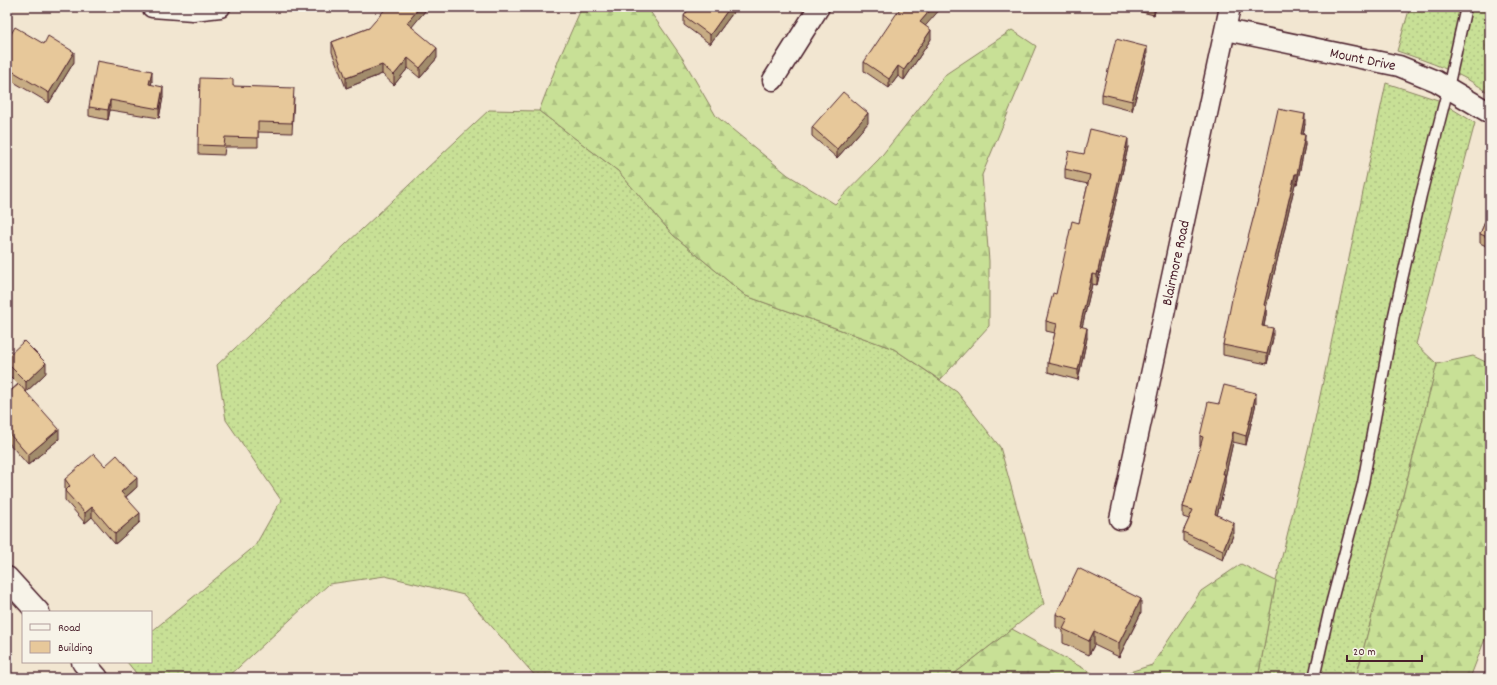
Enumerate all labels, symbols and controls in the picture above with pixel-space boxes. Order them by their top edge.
street label: Mount Drive [1328,43,1398,78]
street label: Blairmore Road [1157,219,1197,308]
legend [22,611,152,663]
text: Road [58,620,80,637]
scale bar [1347,637,1422,663]
text: Building [58,640,93,657]
text: 20 m [1353,644,1376,661]

